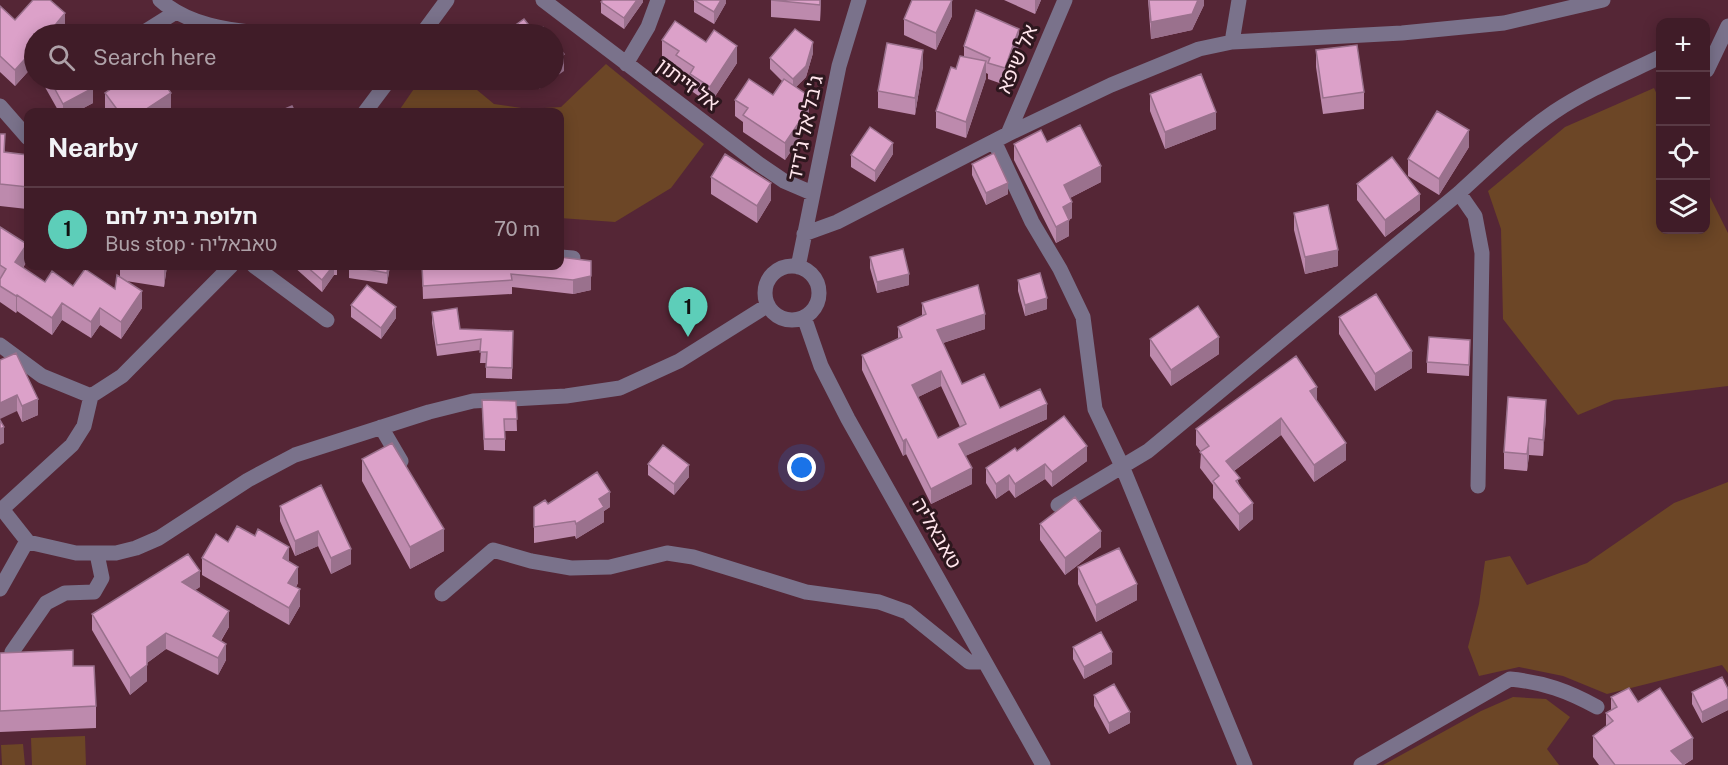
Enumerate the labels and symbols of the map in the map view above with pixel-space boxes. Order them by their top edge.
street label: אל שיפא [992,21,1042,97]
street label: אל זייתון [652,53,724,115]
street label: ג'בל אל ג'דיד [782,73,828,183]
pin: 1 [668,288,708,337]
your location [787,453,816,482]
street label: טאבאליה [907,493,967,573]

